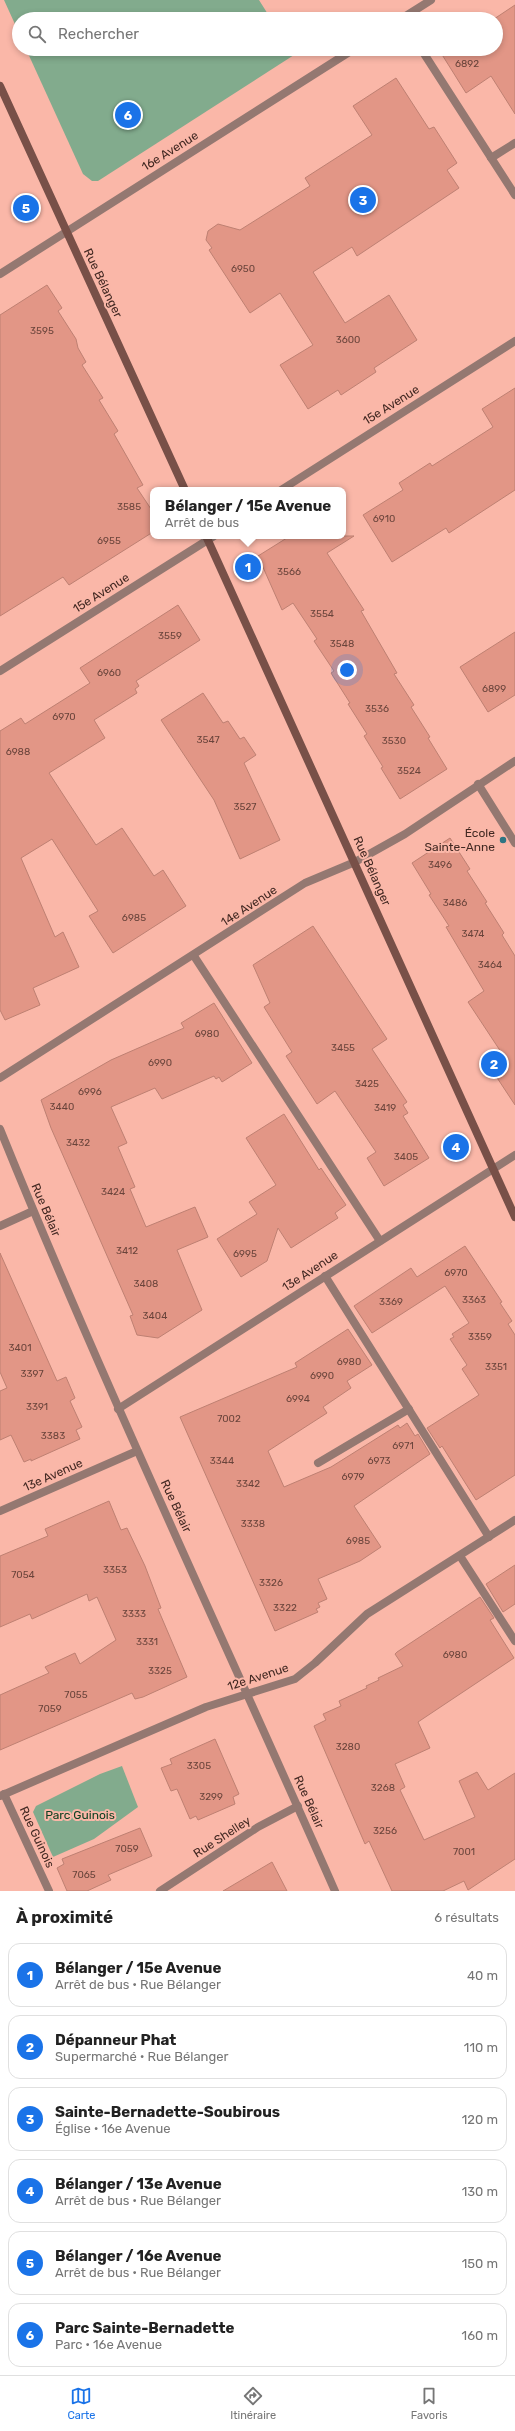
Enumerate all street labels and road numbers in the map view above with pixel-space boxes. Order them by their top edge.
street label: 16e Avenue [139,128,201,174]
street label: Rue Bélanger [81,246,125,320]
street label: 15e Avenue [360,382,422,428]
street label: 15e Avenue [70,570,132,616]
street label: Rue Bélanger [350,834,394,908]
street label: 14e Avenue [218,883,280,929]
street label: Rue Bélair [29,1181,64,1239]
street label: 13e Avenue [279,1248,341,1294]
street label: 13e Avenue [21,1456,85,1494]
street label: Rue Bélair [158,1477,194,1535]
street label: 12e Avenue [226,1660,291,1693]
street label: Rue Bélair [291,1773,327,1831]
street label: Rue Guinois [17,1804,57,1870]
street label: Rue Shelley [191,1813,253,1861]

